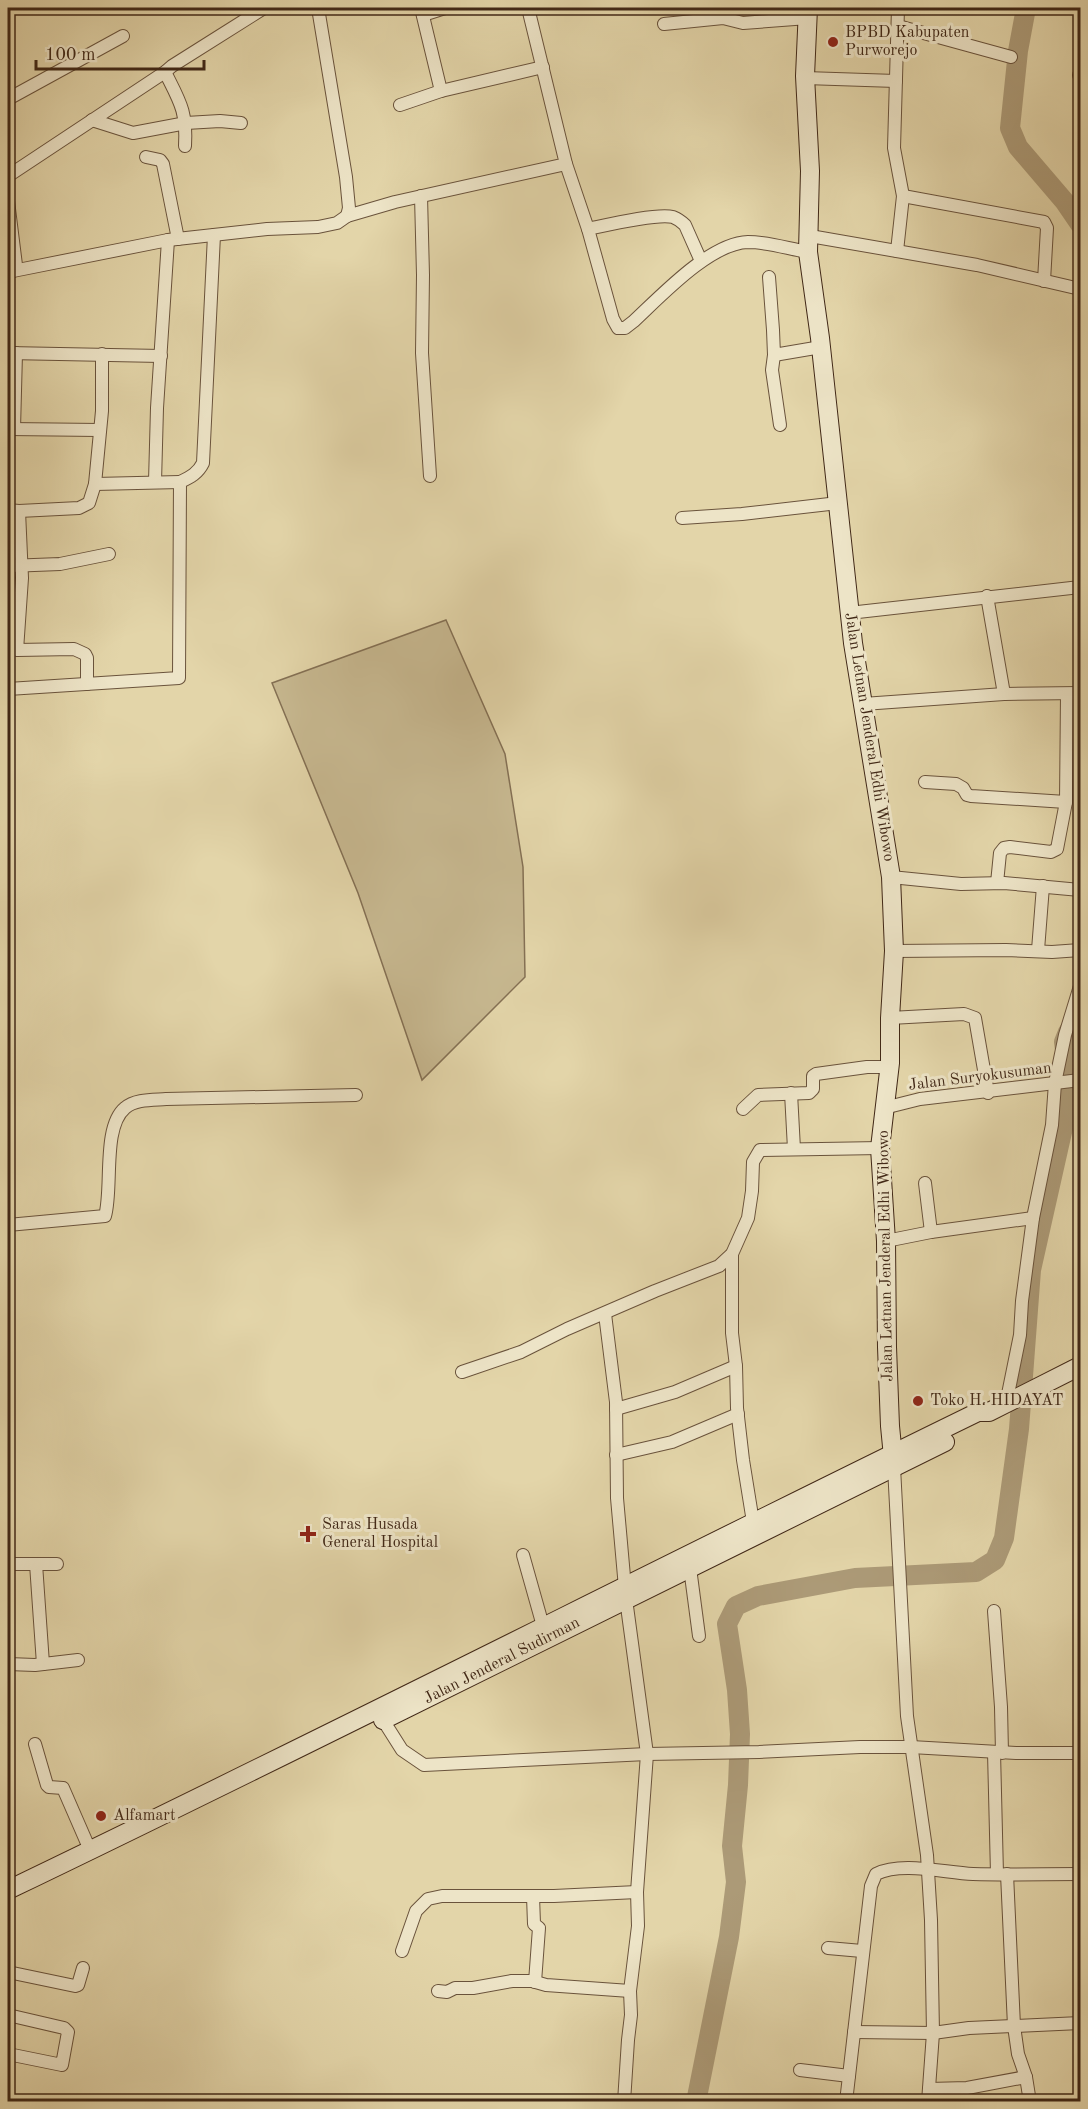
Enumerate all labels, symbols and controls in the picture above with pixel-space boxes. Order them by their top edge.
place label: BPBD Kabupaten Purworejo [845,25,970,59]
scale bar [36,33,204,71]
marker: BPBD Kabupaten Purworejo [826,35,840,49]
text: 100 m [45,46,96,64]
street label: Jalan Letnan Jenderal Edhi Wibowo [841,611,897,863]
street label: Jalan Suryokusuman [907,1060,1053,1094]
street label: Jalan Letnan Jenderal Edhi Wibowo [876,1130,896,1382]
place label: Toko H. HIDAYAT [930,1393,1063,1409]
marker: Toko H. HIDAYAT [911,1394,925,1408]
place label: Saras Husada General Hospital [322,1517,438,1551]
marker: Saras Husada General Hospital [299,1525,317,1543]
street label: Jalan Jenderal Sudirman [422,1615,583,1707]
place label: Alfamart [113,1808,176,1824]
marker: Alfamart [94,1809,108,1823]

